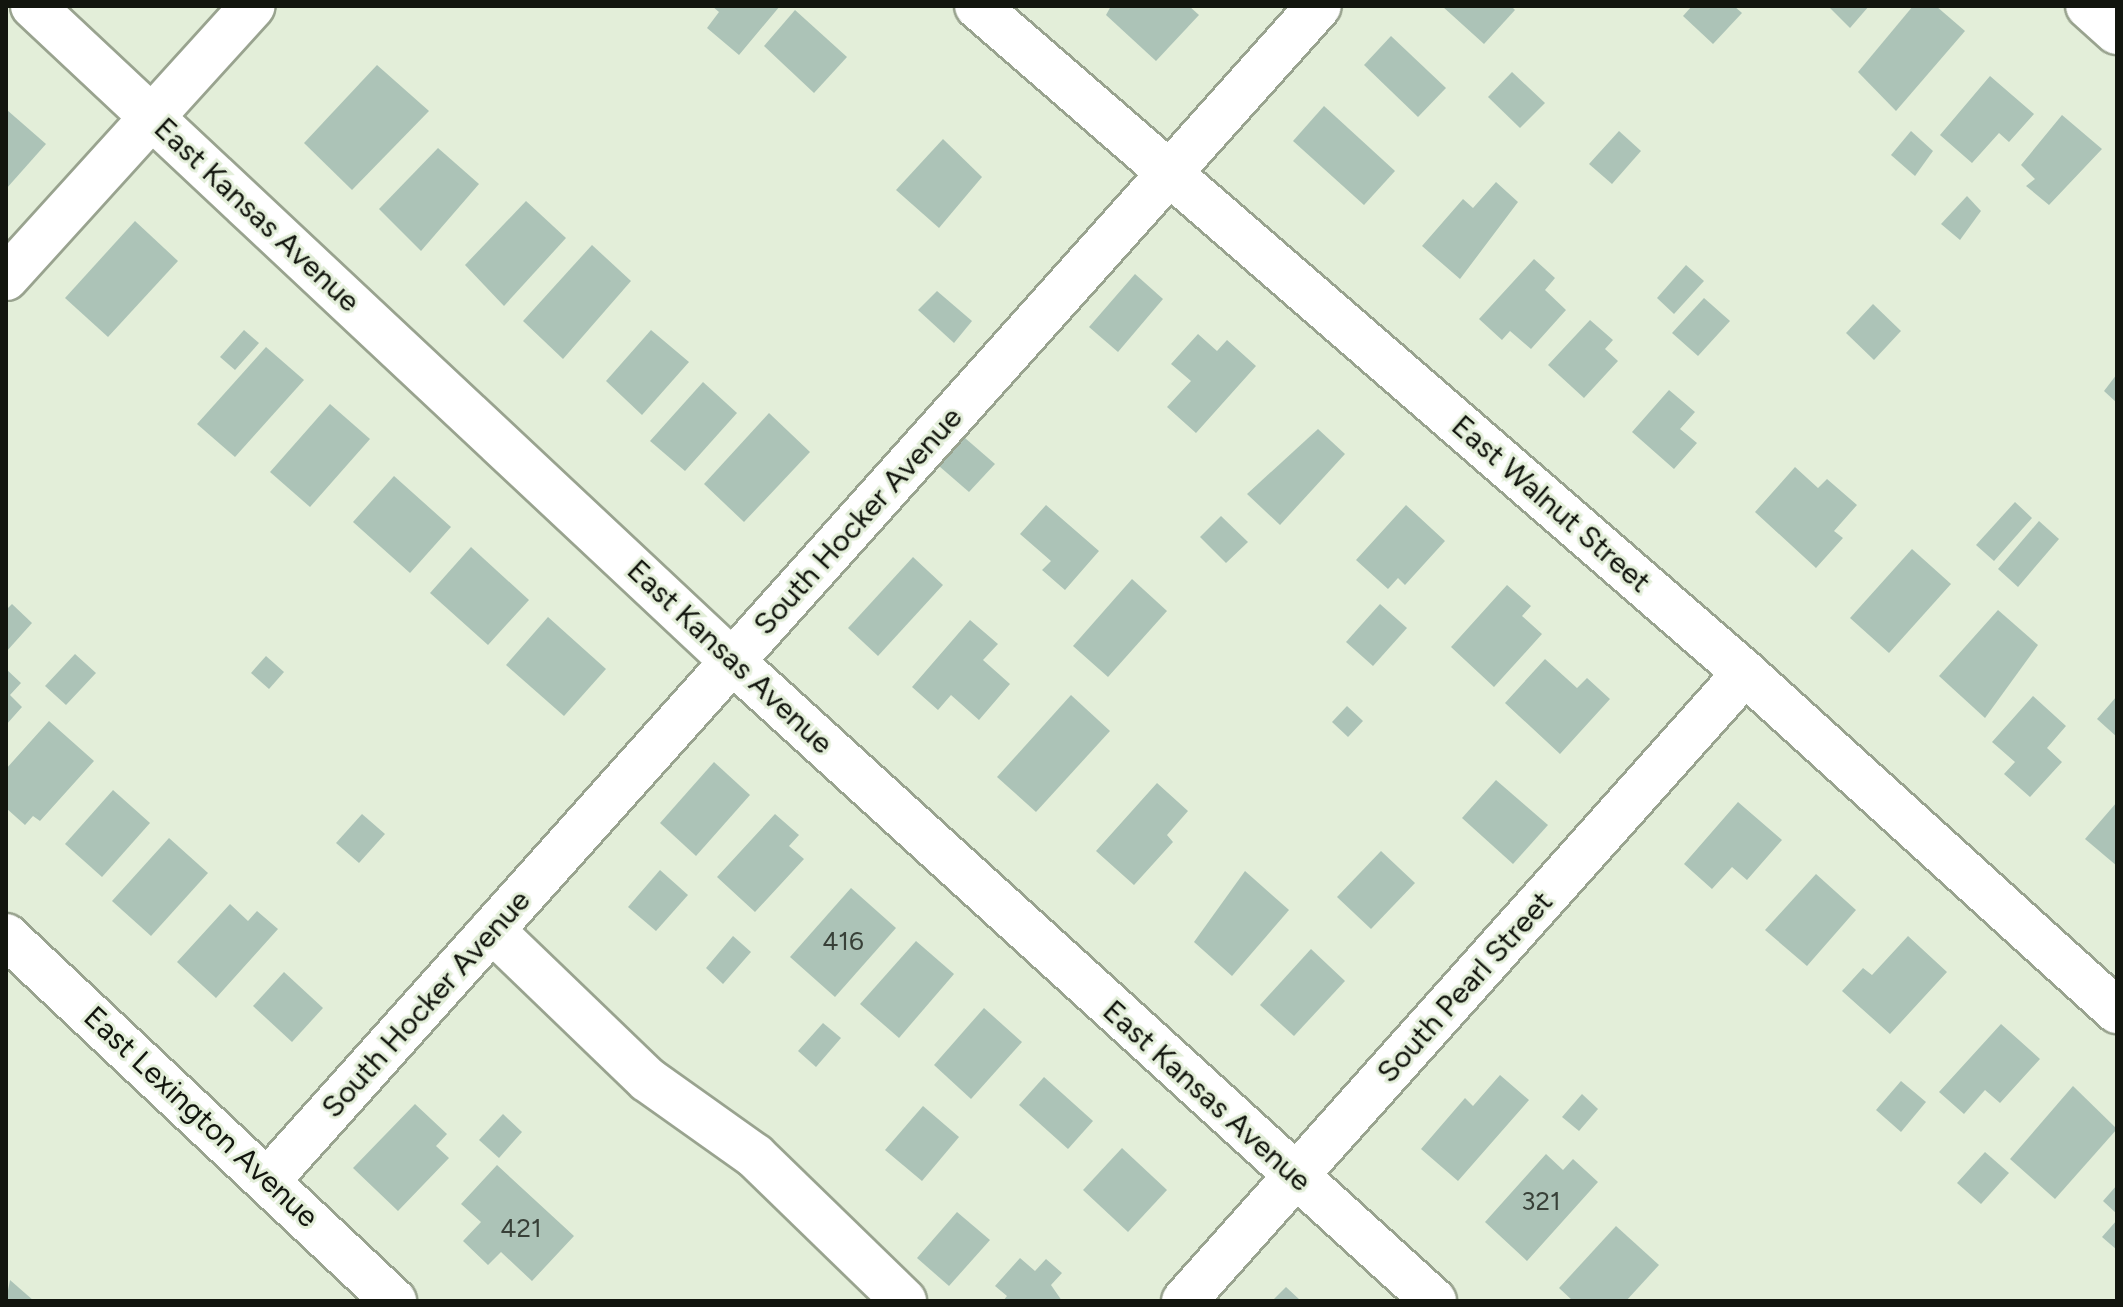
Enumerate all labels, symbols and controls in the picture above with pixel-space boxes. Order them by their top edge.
street label: East Kansas Avenue [147,110,367,320]
street label: South Hocker Avenue [746,400,970,642]
street label: East Walnut Street [1444,408,1658,600]
street label: East Kansas Avenue [620,552,840,762]
street label: South Hocker Avenue [314,883,538,1125]
street label: South Pearl Street [1370,884,1560,1090]
house number: 416 [822,926,864,958]
street label: East Kansas Avenue [1095,993,1319,1199]
street label: East Lexington Avenue [76,999,326,1235]
house number: 321 [1521,1186,1561,1218]
house number: 421 [500,1213,542,1245]

